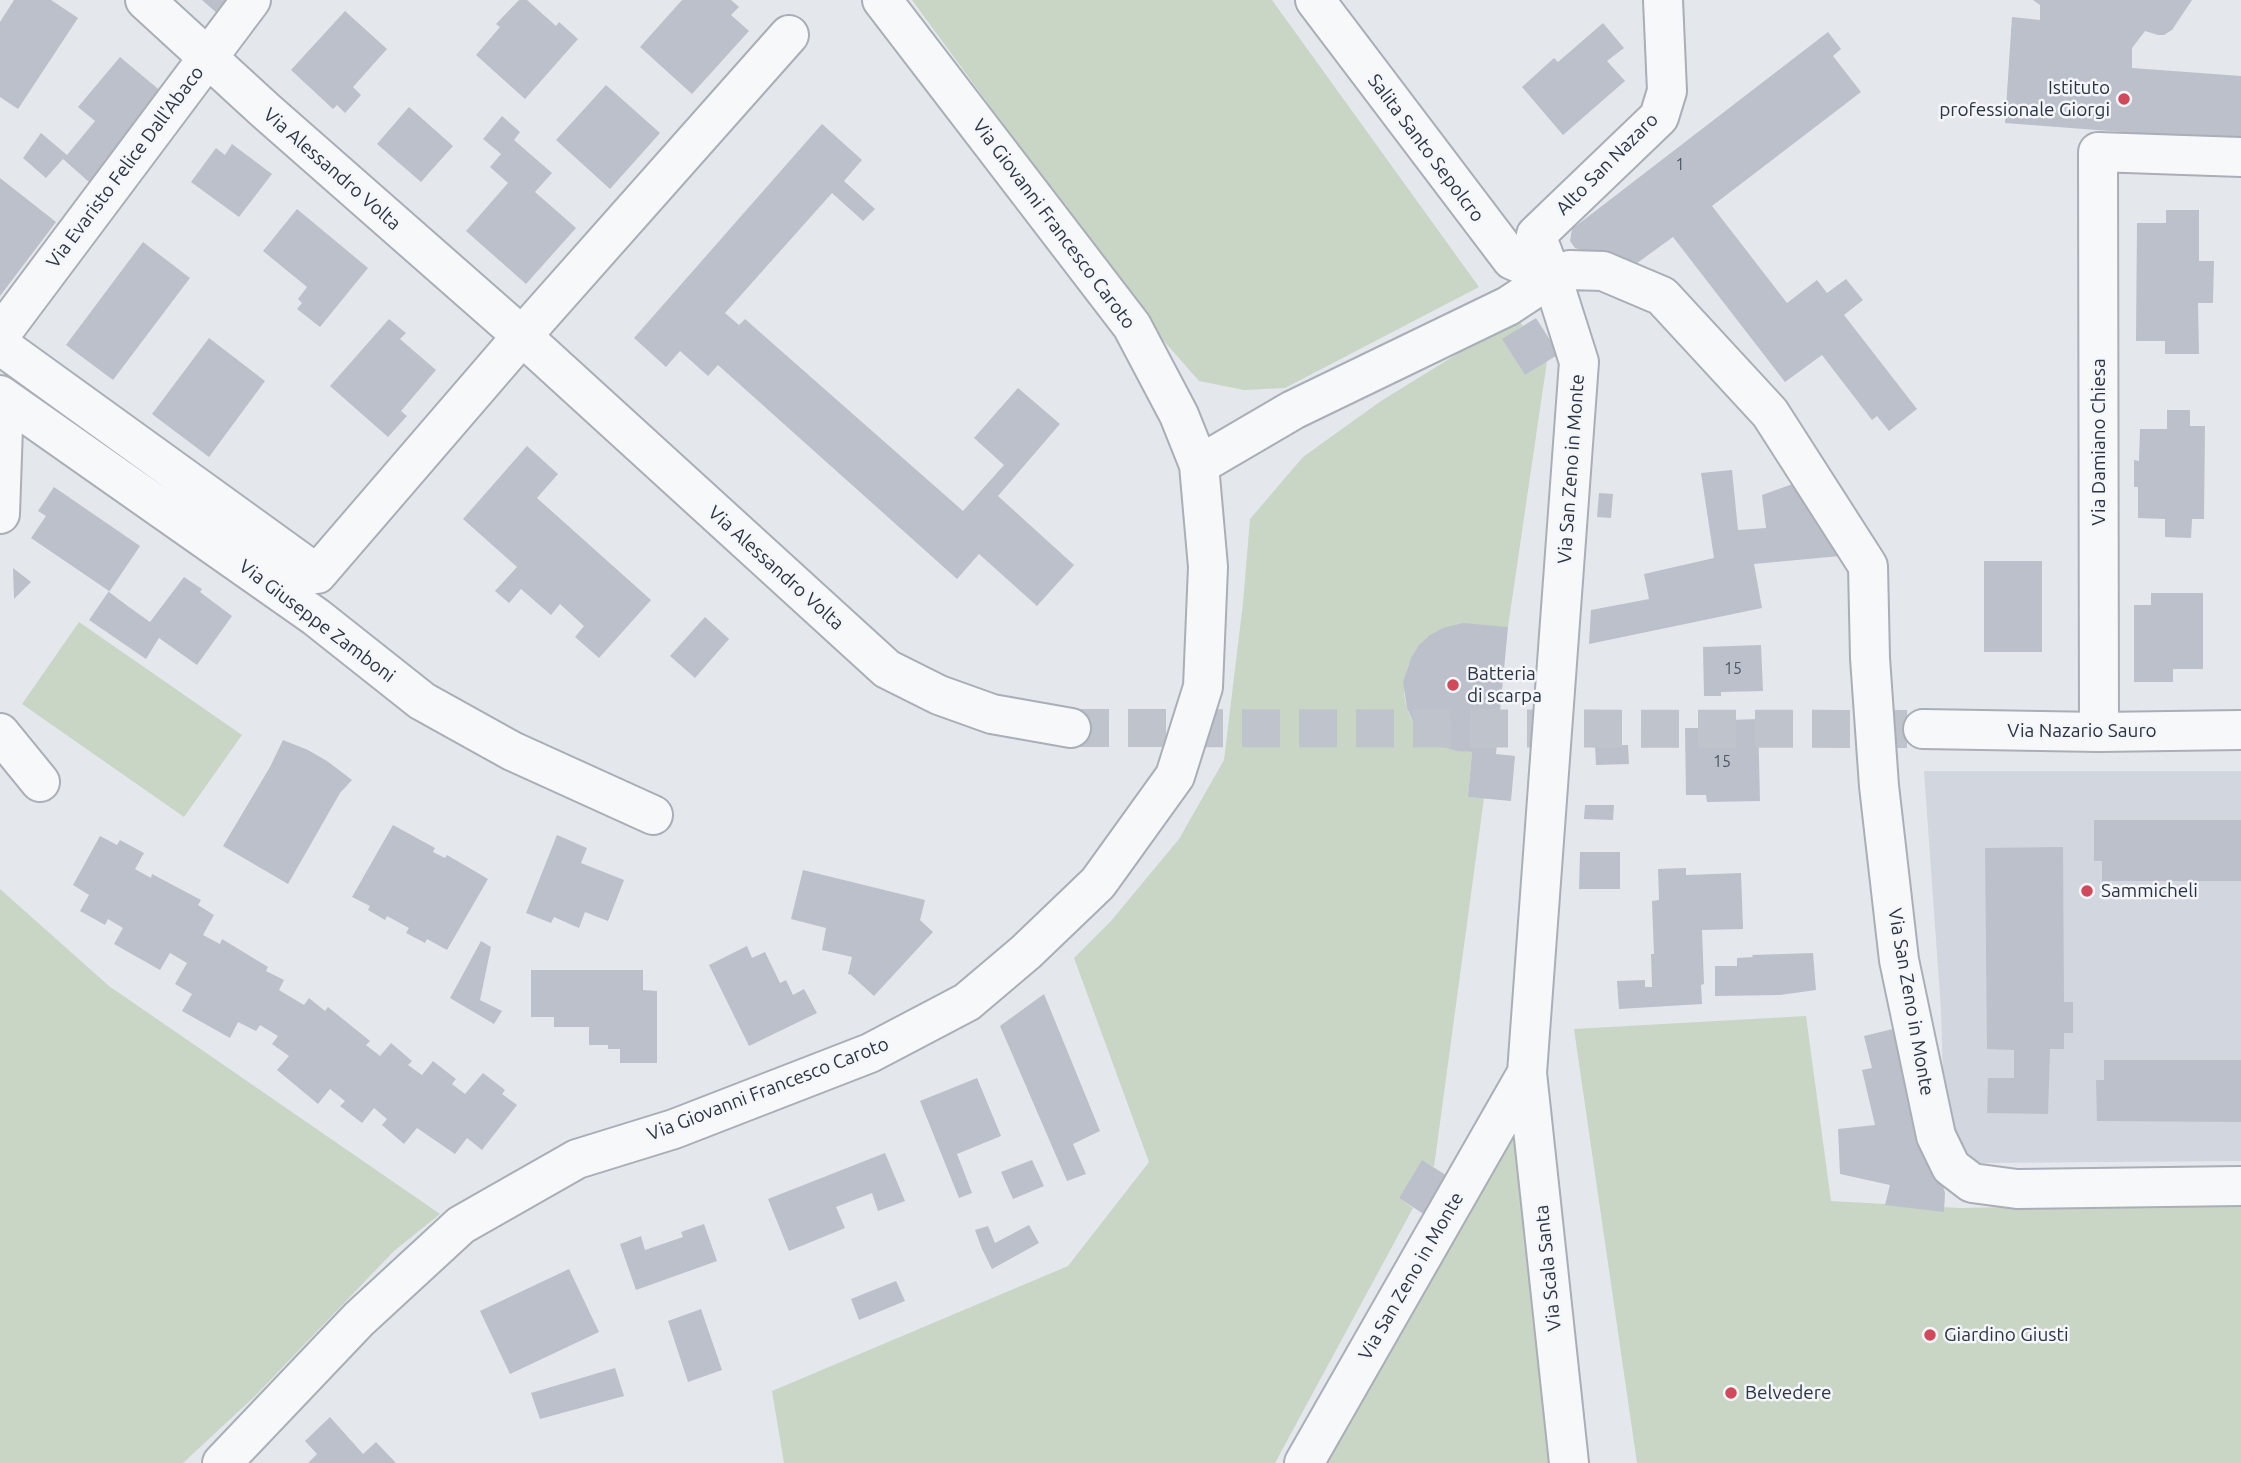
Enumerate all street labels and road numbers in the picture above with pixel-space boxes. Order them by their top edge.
street label: Via Evaristo Felice Dall'Abaco [42,61,208,273]
street label: Salita Santo Sepolcro [1363,70,1489,226]
street label: Via Alessandro Volta [259,103,405,235]
street label: Alto San Nazaro [1551,108,1663,220]
street label: Via Giovanni Francesco Caroto [968,115,1140,333]
street label: Via Damiano Chiesa [2088,358,2110,526]
street label: Via San Zeno in Monte [1553,373,1589,565]
street label: Via Alessandro Volta [703,501,849,635]
street label: Via Giuseppe Zamboni [234,555,400,687]
street label: Via Nazario Sauro [2007,720,2157,742]
street label: Via San Zeno in Monte [1883,906,1939,1098]
street label: Via Giovanni Francesco Caroto [644,1032,892,1146]
street label: Via San Zeno in Monte [1354,1188,1468,1364]
street label: Via Scala Santa [1530,1204,1566,1332]

